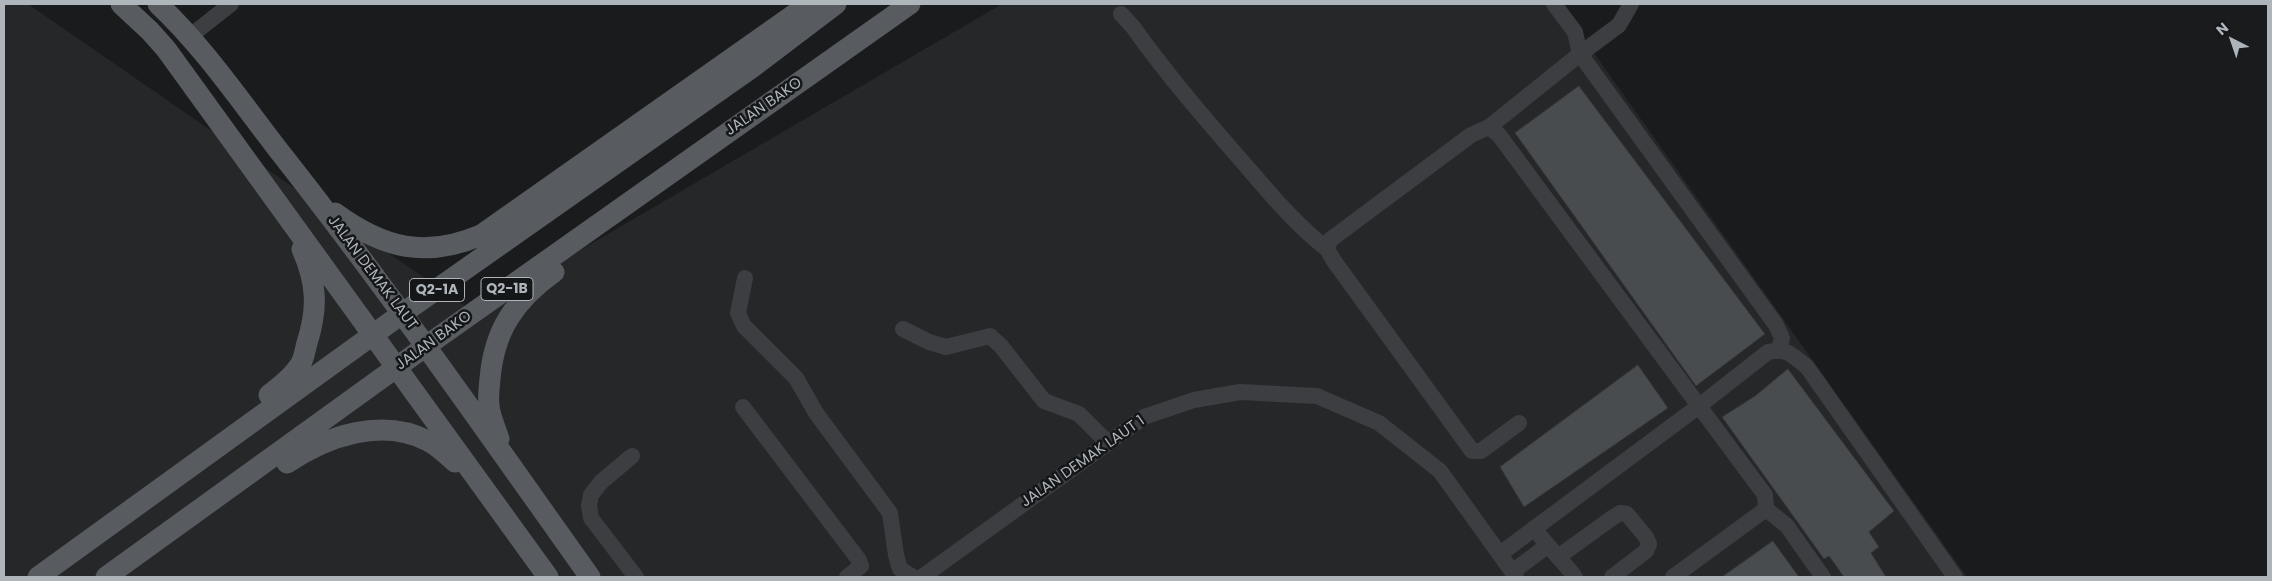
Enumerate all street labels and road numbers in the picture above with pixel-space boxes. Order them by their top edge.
street label: JALAN BAKO [722,74,806,140]
street label: JALAN DEMAK LAUT [323,212,421,334]
road number: Q2-1A [410,278,464,302]
road number: Q2-1B [481,278,533,300]
street label: JALAN BAKO [393,307,475,375]
street label: JALAN DEMAK LAUT 1 [1018,412,1148,512]

